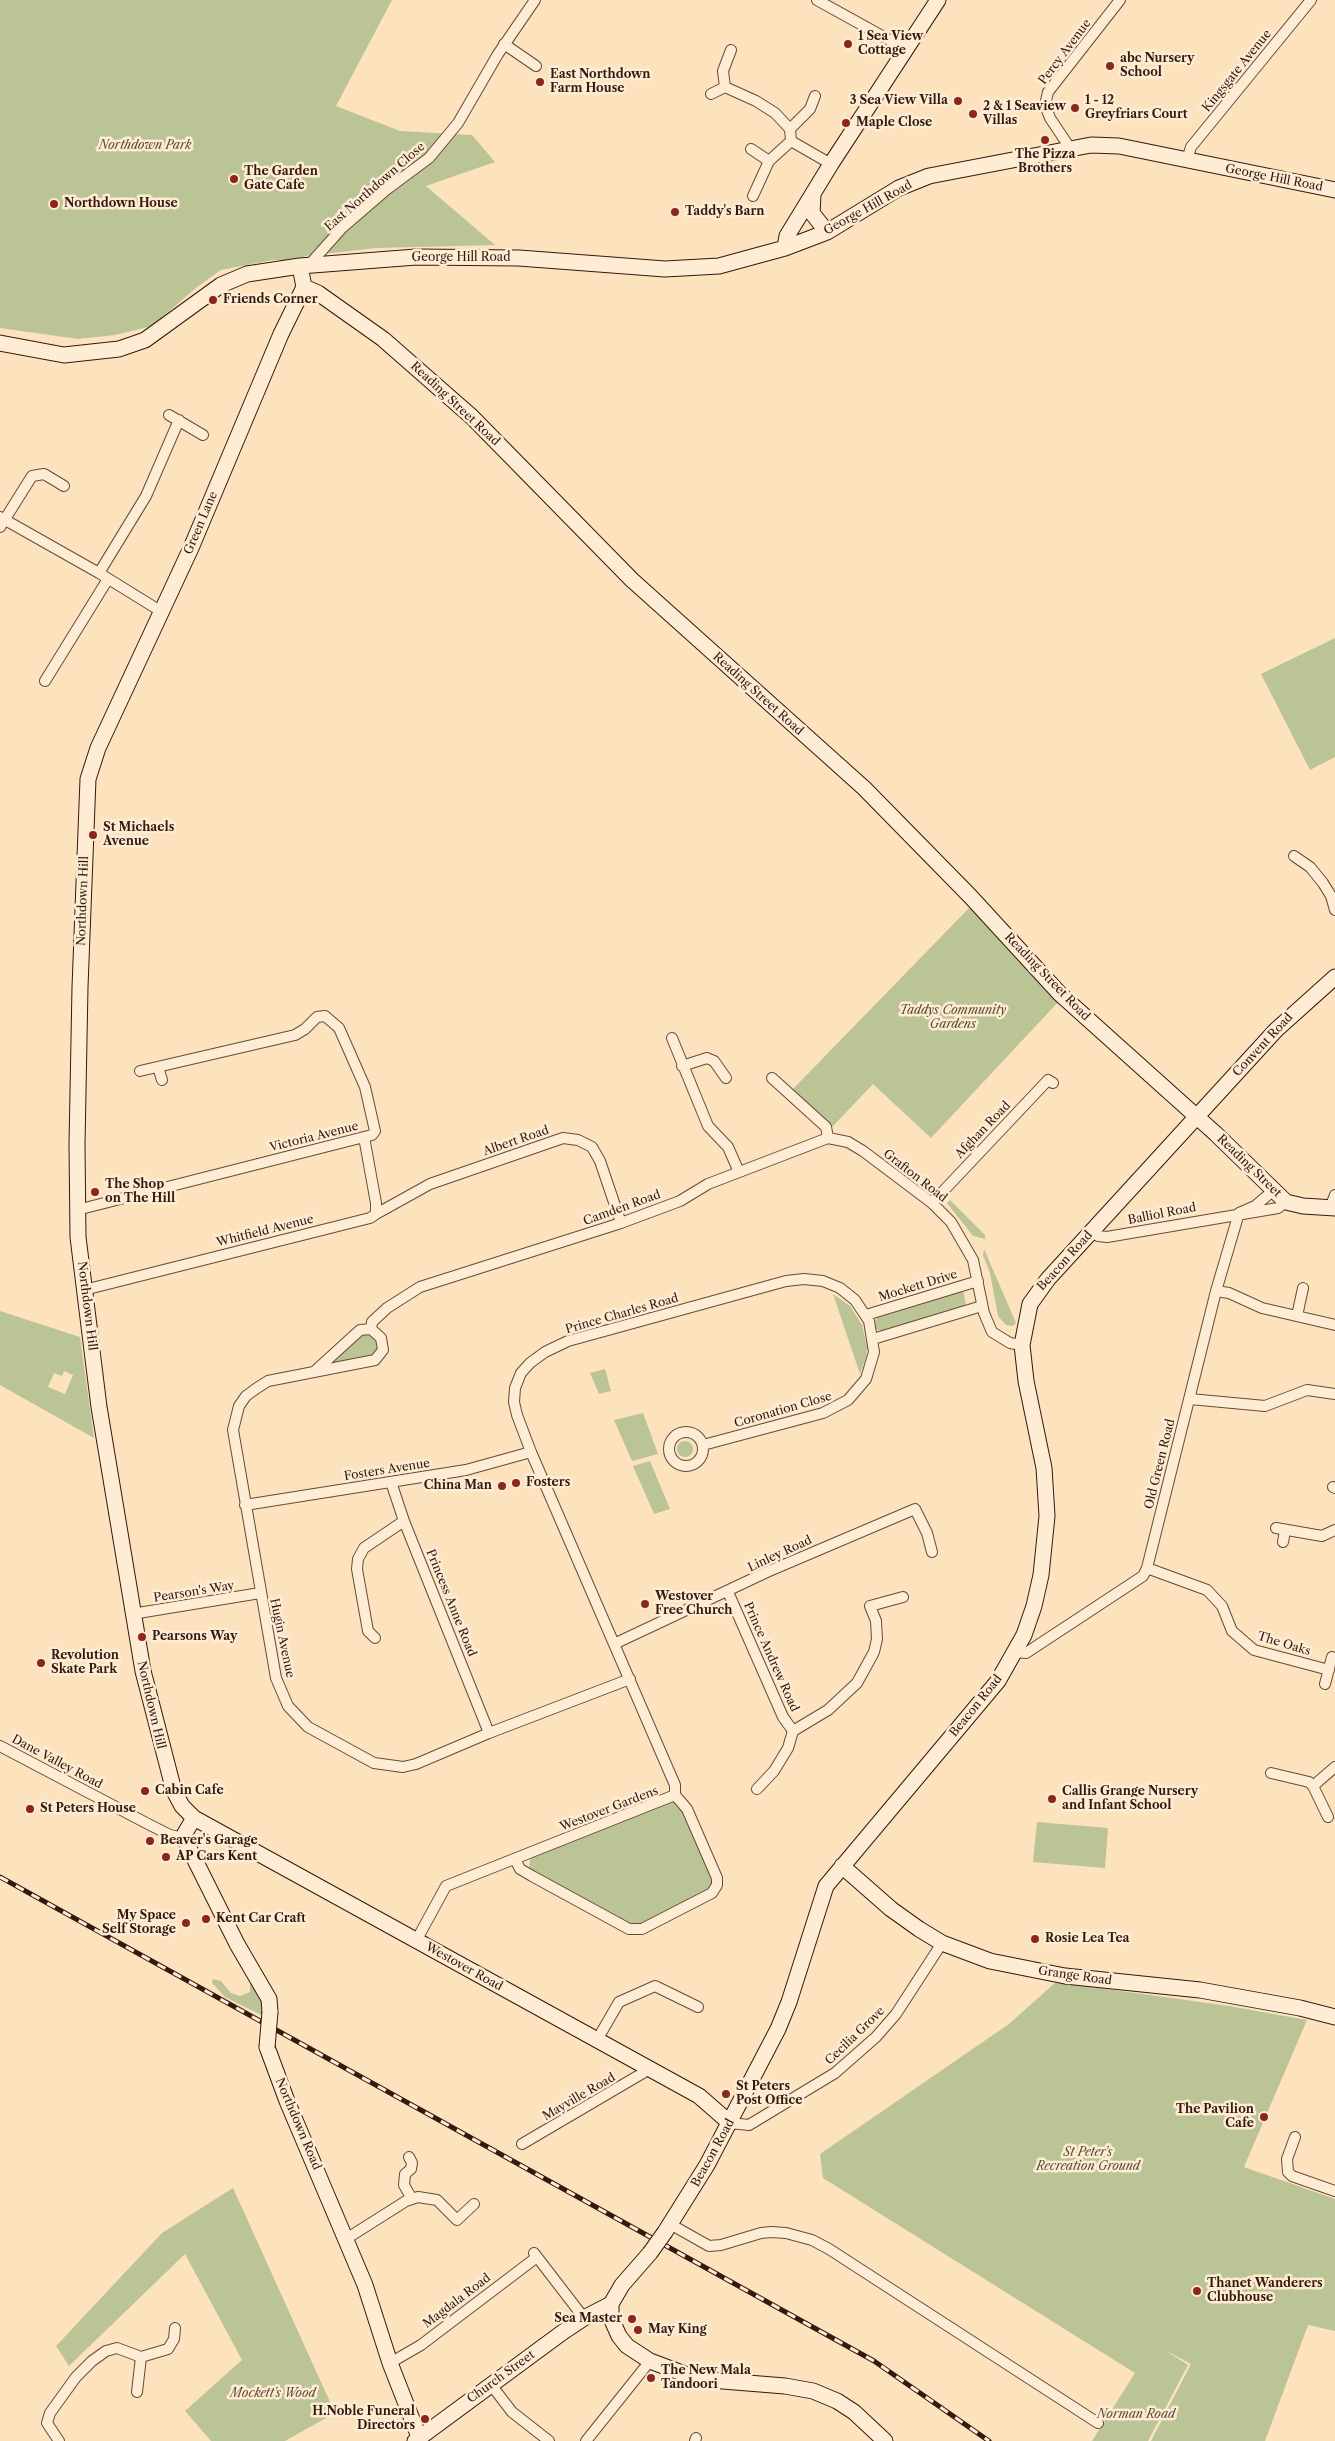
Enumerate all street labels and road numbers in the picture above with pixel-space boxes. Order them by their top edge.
street label: Percy Avenue [1036,17,1094,87]
street label: Kingsgate Avenue [1199,27,1275,115]
street label: East Northdown Close [322,140,428,234]
street label: George Hill Road [1224,161,1324,195]
street label: George Hill Road [821,178,915,238]
street label: George Hill Road [412,251,510,265]
street label: Reading Street Road [407,359,503,449]
street label: Green Lane [181,489,221,557]
street label: Reading Street Road [710,650,806,738]
street label: Northdown Hill [74,856,92,946]
street label: Reading Street Road [1001,930,1093,1024]
street label: Convent Road [1230,1010,1296,1080]
street label: Afghan Road [952,1098,1014,1162]
street label: Victoria Avenue [268,1119,360,1155]
street label: Albert Road [481,1123,551,1159]
street label: Reading Street [1214,1132,1284,1200]
street label: Grafton Road [880,1147,950,1205]
street label: Camden Road [581,1187,663,1229]
street label: Balliol Road [1127,1200,1197,1228]
street label: Whitfield Avenue [215,1212,315,1250]
street label: Beacon Road [1034,1228,1096,1294]
street label: Northdown Hill [74,1261,100,1351]
street label: Mockett Drive [877,1267,959,1305]
street label: Prince Charles Road [564,1291,680,1337]
street label: Coronation Close [733,1389,833,1431]
street label: Old Green Road [1142,1417,1178,1511]
street label: Fosters Avenue [343,1456,431,1484]
street label: Linley Road [746,1533,814,1575]
street label: Princess Anne Road [423,1547,479,1659]
street label: Pearson's Way [153,1579,235,1605]
street label: Hugin Avenue [267,1597,297,1679]
street label: Prince Andrew Road [740,1600,802,1714]
street label: The Oaks [1256,1629,1312,1659]
street label: Northdown Hill [134,1660,168,1750]
street label: Beacon Road [947,1672,1005,1740]
street label: Dane Valley Road [9,1732,105,1792]
street label: Westover Gardens [558,1784,660,1834]
street label: Westover Road [423,1940,505,1994]
street label: Grange Road [1037,1964,1113,1988]
street label: Cecilia Grove [822,2004,888,2068]
street label: Mayville Road [540,2070,618,2124]
street label: Northdown Road [272,2076,324,2172]
street label: Beacon Road [688,2117,738,2189]
street label: Magdala Road [420,2271,494,2331]
street label: Church Street [464,2348,538,2406]

